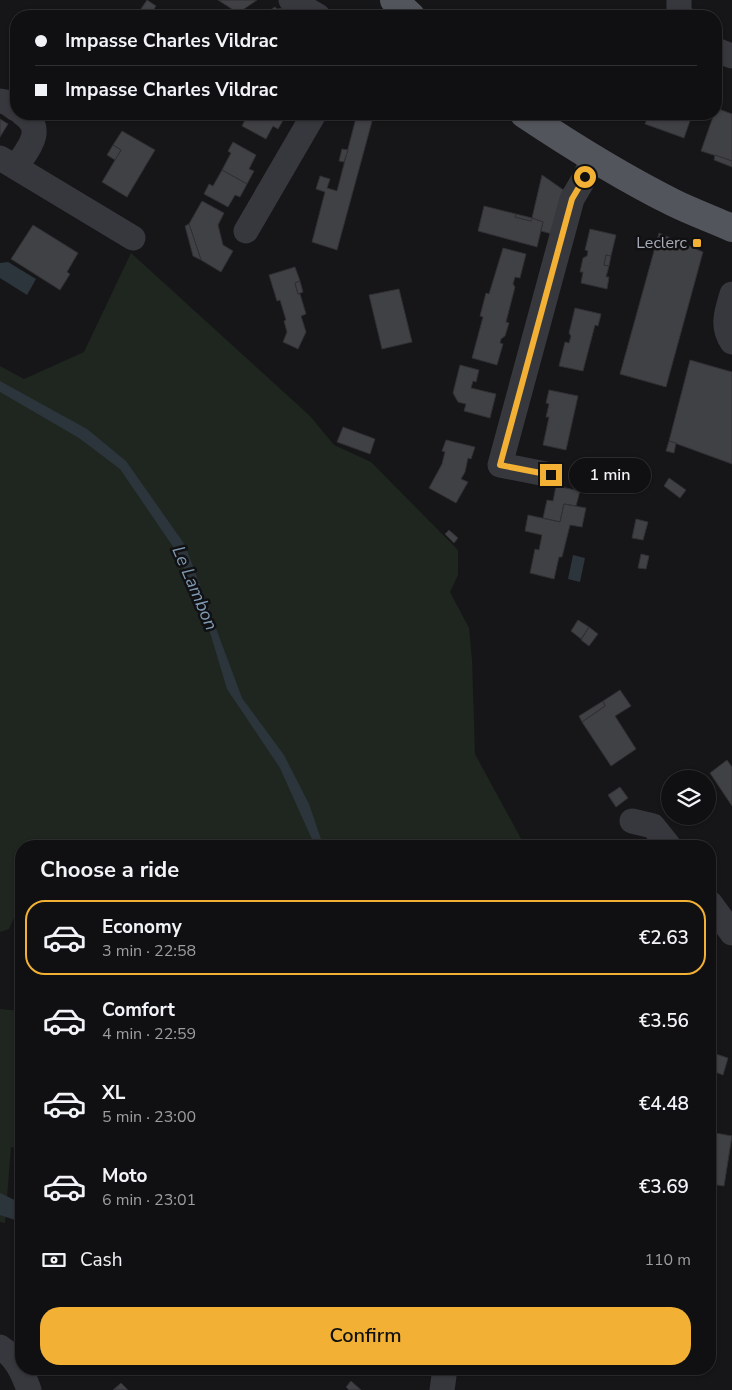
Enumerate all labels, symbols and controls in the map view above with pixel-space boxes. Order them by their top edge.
text: Impasse Charles Vildrac [65,28,278,54]
text: Impasse Charles Vildrac [65,77,278,103]
route start [574,166,596,188]
place label: Leclerc [636,232,688,254]
marker: Leclerc [691,237,703,249]
callout: 1 min [568,458,651,492]
route end [540,464,562,486]
text: 1 min [590,464,630,486]
water label: Le Lambon [166,542,224,634]
map controls [661,770,716,825]
button: layers [661,770,716,825]
text: Choose a ride [40,855,179,885]
text: Economy [102,914,182,940]
icon: car [42,915,87,960]
text: €2.63 [639,925,689,951]
text: 3 min · 22:58 [102,940,196,962]
text: Comfort [102,997,175,1023]
icon: car [42,998,87,1043]
text: €3.56 [639,1008,689,1034]
text: 4 min · 22:59 [102,1023,196,1045]
text: XL [102,1080,125,1106]
icon: car [42,1081,87,1126]
text: €4.48 [639,1091,689,1117]
text: 5 min · 23:00 [102,1106,196,1128]
text: Moto [102,1163,148,1189]
icon: car [42,1164,87,1209]
text: €3.69 [639,1174,689,1200]
text: 6 min · 23:01 [102,1189,196,1211]
icon: cash [40,1246,68,1274]
text: Cash [80,1247,122,1273]
text: 110 m [644,1249,691,1271]
button: Confirm [40,1307,691,1365]

